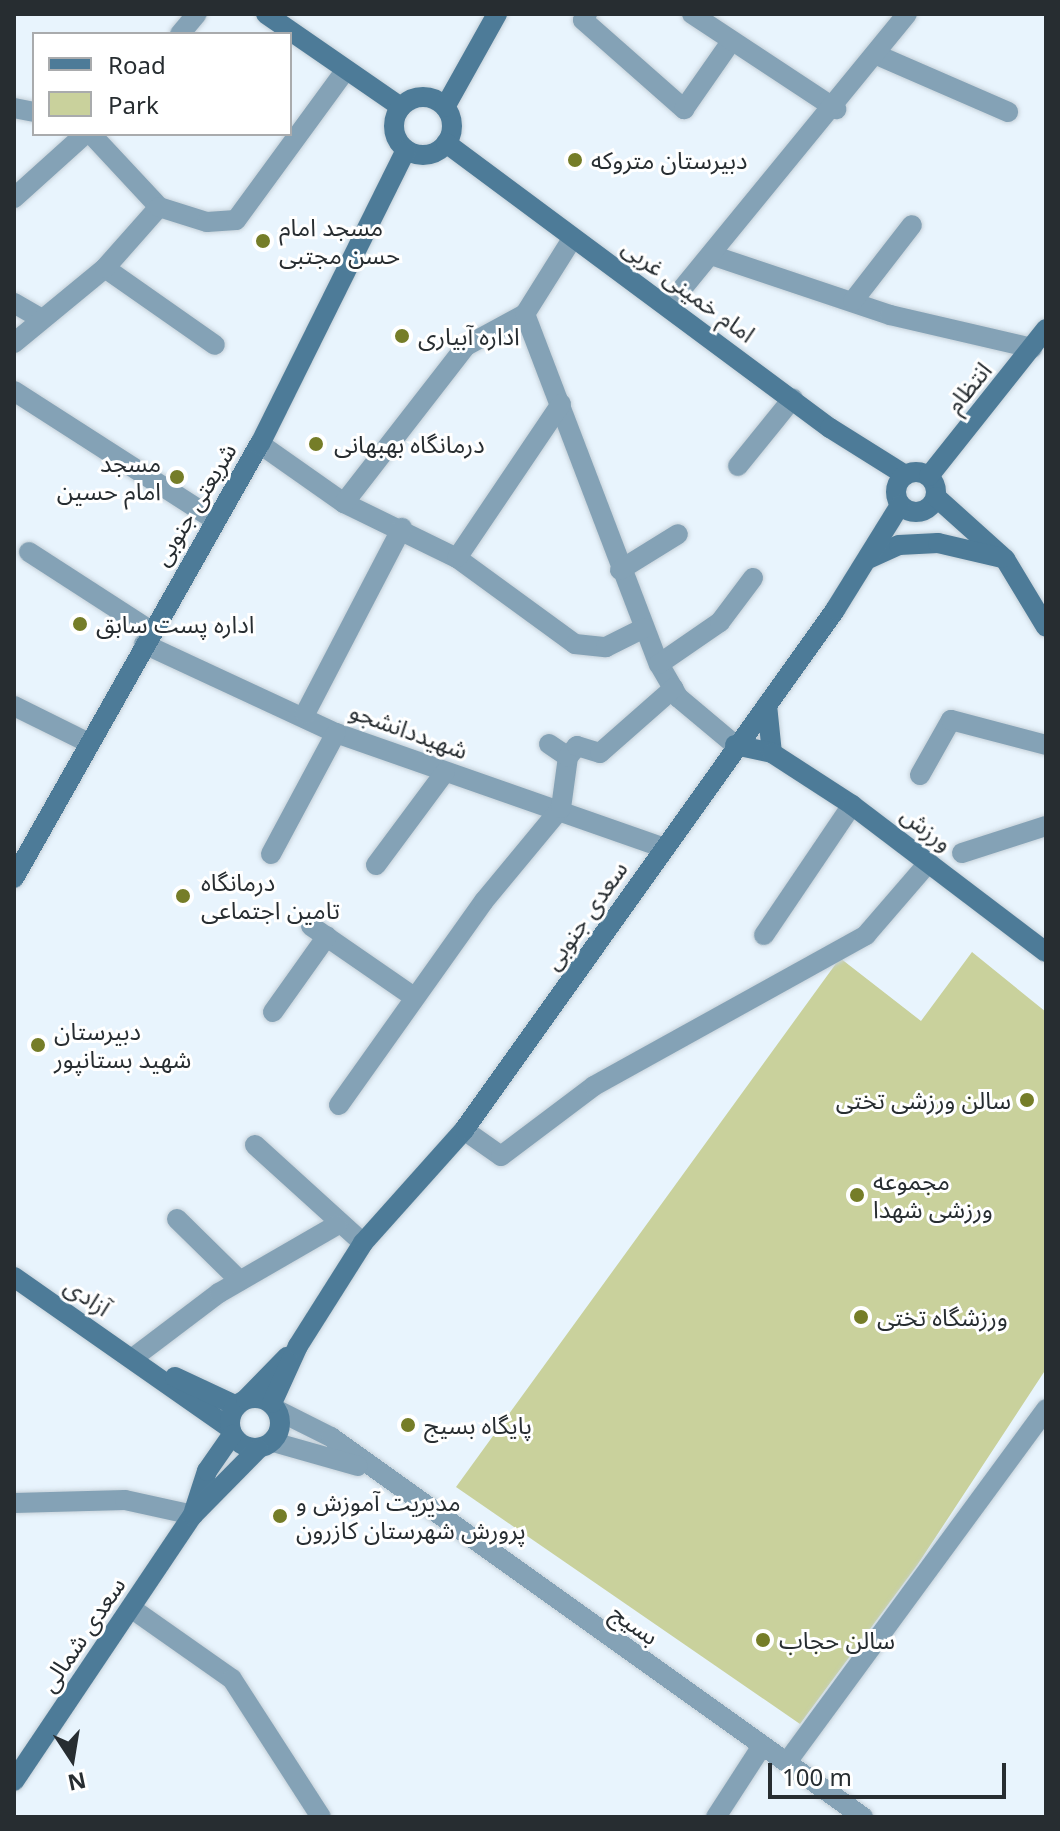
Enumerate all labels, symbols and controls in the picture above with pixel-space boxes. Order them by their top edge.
legend [32,32,292,136]
text: Road [108,48,166,81]
text: Park [108,88,159,121]
place label: دبیرستان متروکه [591,146,747,174]
marker: دبیرستان متروکه [566,151,584,169]
place label: مسجد امام حسن مجتبی [279,213,400,269]
marker: مسجد امام حسن مجتبی [254,232,272,250]
street label: امام خمینی غربی [617,232,761,348]
place label: اداره آبیاری [418,322,520,350]
marker: اداره آبیاری [393,327,411,345]
street label: انتظام [939,356,997,418]
place label: درمانگاه بهبهانی [334,430,485,458]
marker: درمانگاه بهبهانی [305,433,327,455]
street label: شریعتی جنوبی [146,437,242,571]
place label: مسجد امام حسین [57,449,161,505]
marker: مسجد امام حسین [168,468,186,486]
place label: اداره پست سابق [96,610,254,638]
marker: اداره پست سابق [71,615,89,633]
street label: شهیددانشجو [346,695,472,765]
street label: ورزش [896,799,958,857]
street label: سعدی جنوبی [537,855,633,975]
place label: درمانگاه تامین اجتماعی [201,868,340,924]
marker: درمانگاه تامین اجتماعی [172,885,194,907]
place label: دبیرستان شهید بستانپور [54,1017,191,1073]
marker: دبیرستان شهید بستانپور [29,1036,47,1054]
place label: سالن ورزشی تختی [836,1086,1011,1114]
marker: سالن ورزشی تختی [1018,1091,1036,1109]
place label: مجموعه ورزشی شهدا [873,1167,993,1223]
marker: مجموعه ورزشی شهدا [848,1186,866,1204]
street label: آزادی [60,1270,116,1322]
place label: ورزشگاه تختی [877,1303,1008,1331]
marker: ورزشگاه تختی [852,1308,870,1326]
place label: پایگاه بسیج [424,1411,532,1439]
marker: پایگاه بسیج [399,1416,417,1434]
place label: مدیریت آموزش و پرورش شهرستان کازرون [296,1488,526,1544]
marker: مدیریت آموزش و پرورش شهرستان کازرون [271,1507,289,1525]
street label: سعدی شمالی [33,1571,131,1697]
street label: بسیج [606,1597,664,1651]
place label: سالن حجاب [779,1626,895,1654]
marker: سالن حجاب [754,1631,772,1649]
north arrow [32,1719,112,1799]
scale bar [772,1747,1010,1797]
text: 100 m [782,1760,852,1793]
text: N [65,1766,89,1799]

